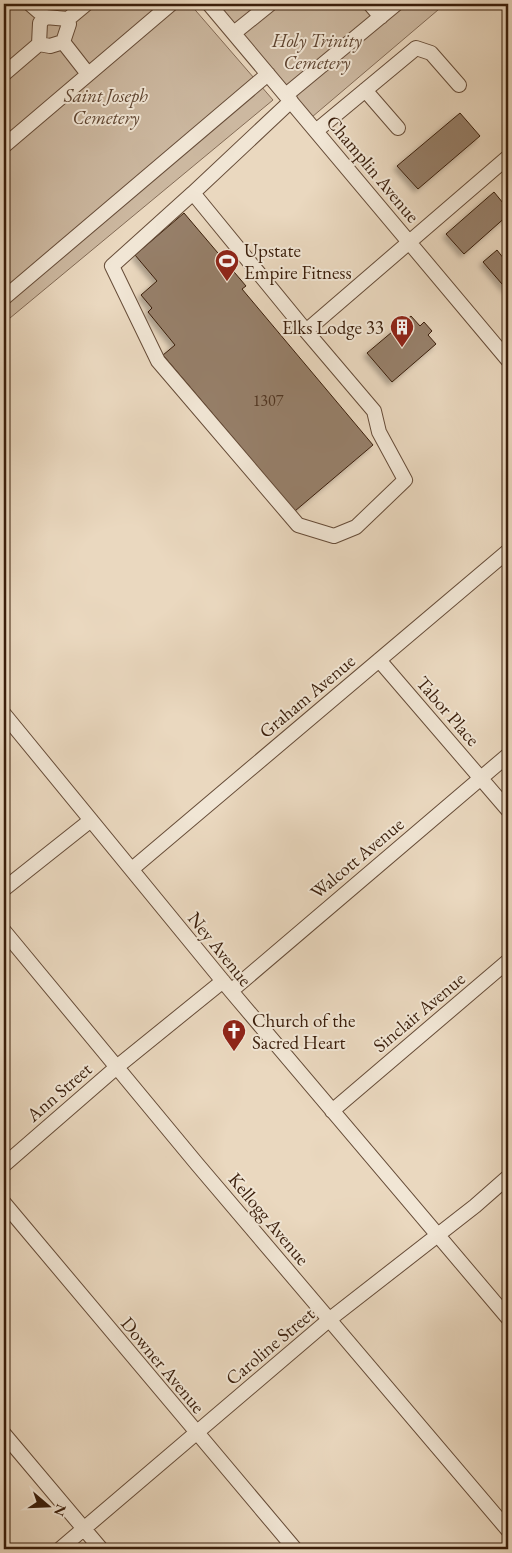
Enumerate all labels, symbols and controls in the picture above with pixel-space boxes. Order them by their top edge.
park label: Holy Trinity Cemetery [271,28,362,75]
park label: Saint Joseph Cemetery [63,83,148,130]
street label: Champlin Avenue [321,110,425,228]
place label: Upstate Empire Fitness [244,238,352,285]
sports icon: Upstate Empire Fitness [214,248,240,282]
building icon: Elks Lodge 33 [389,314,415,348]
place label: Elks Lodge 33 [282,315,384,340]
house number: 1307 [253,390,284,411]
street label: Graham Avenue [254,648,360,744]
street label: Tabor Place [411,671,485,751]
street label: Walcott Avenue [305,812,409,904]
street label: Ney Avenue [182,907,258,991]
street label: Sinclair Avenue [368,966,470,1058]
place label: Church of the Sacred Heart [252,1008,355,1055]
church icon: Church of the Sacred Heart [221,1018,247,1052]
street label: Ann Street [20,1057,97,1128]
street label: Kellogg Avenue [223,1167,315,1271]
street label: Caroline Street [220,1301,320,1391]
street label: Downer Avenue [115,1312,211,1418]
north arrow [22,1480,72,1530]
text: N [50,1502,71,1519]

